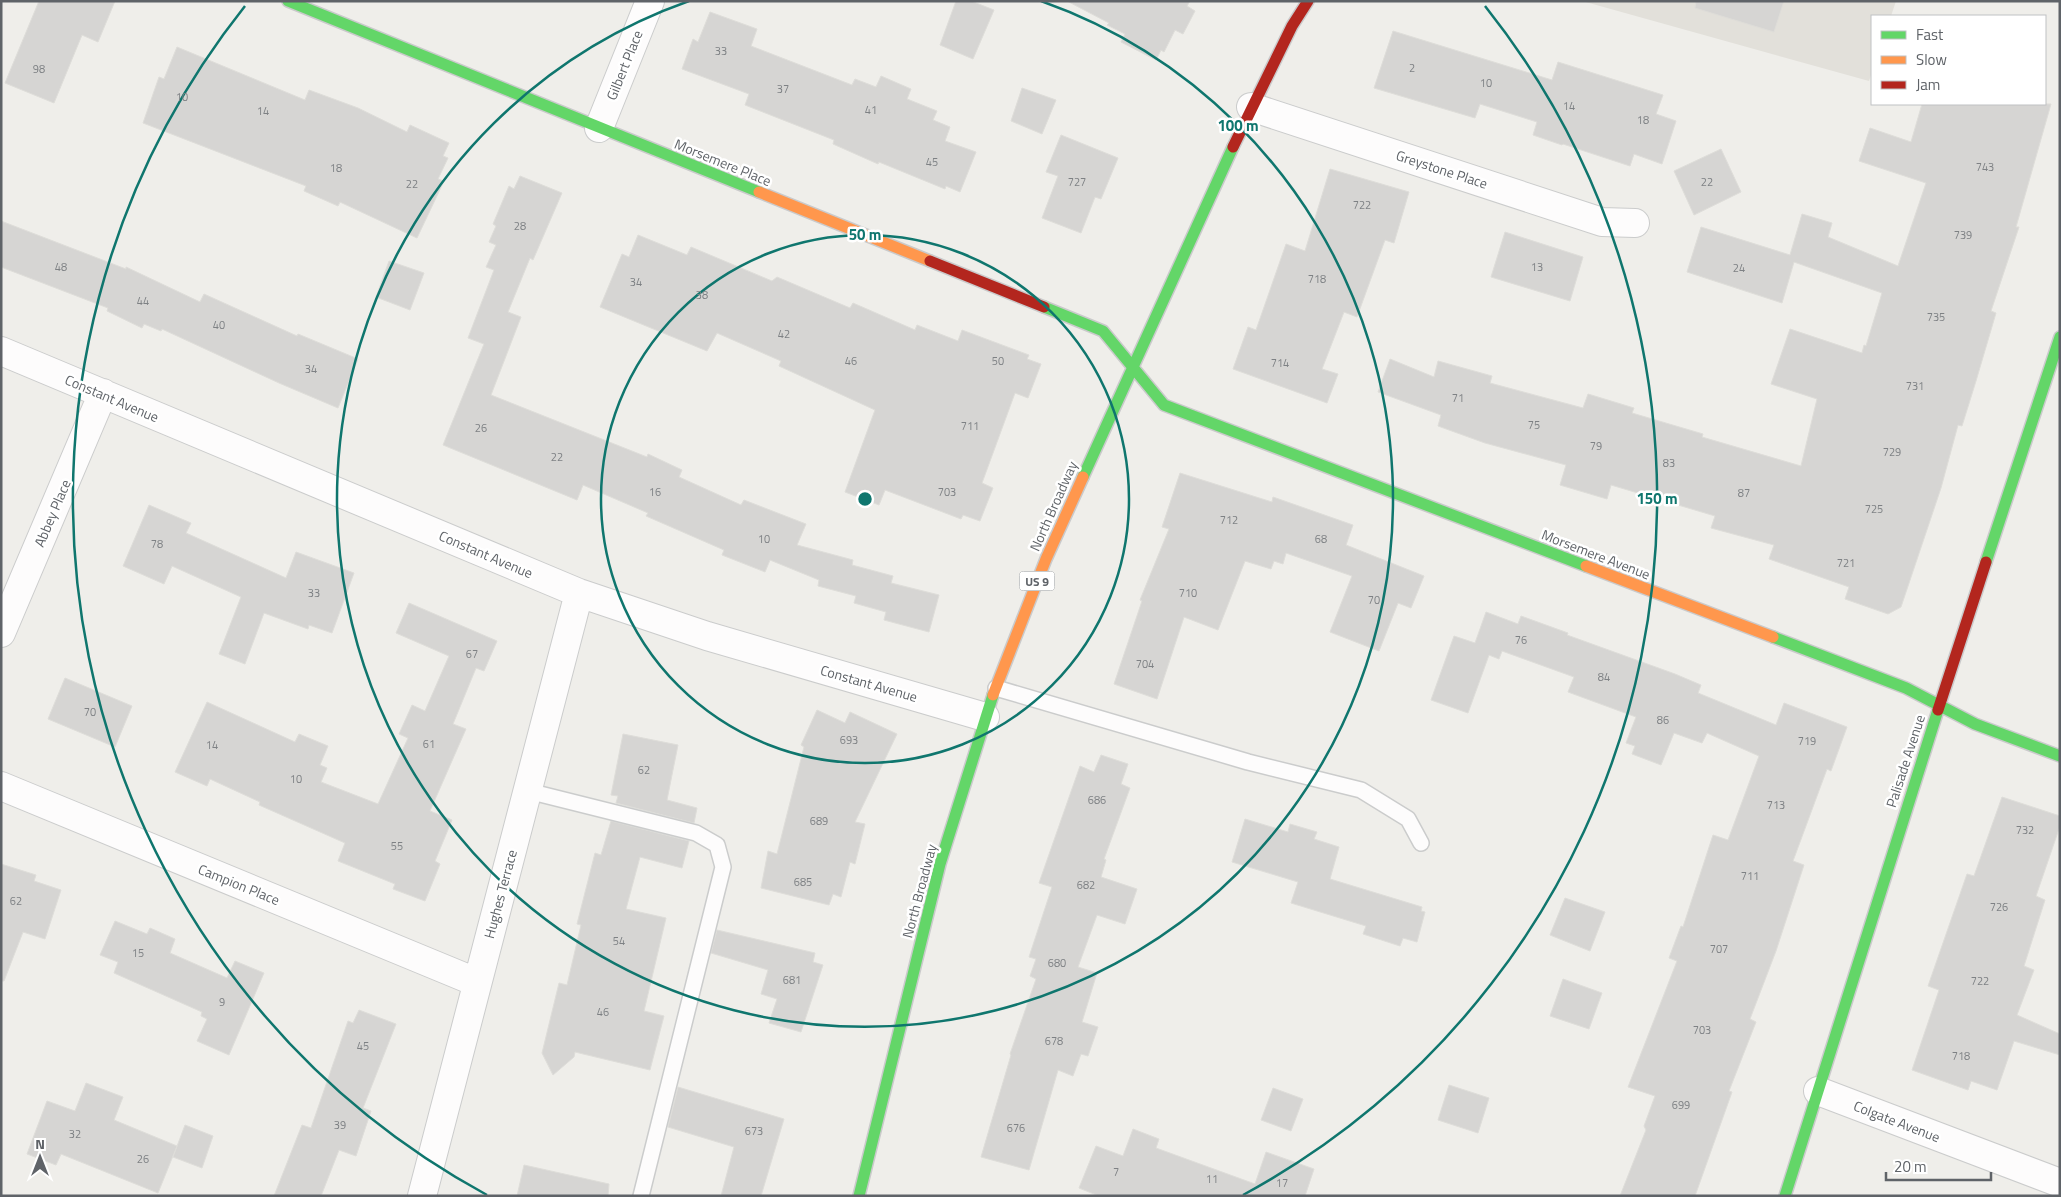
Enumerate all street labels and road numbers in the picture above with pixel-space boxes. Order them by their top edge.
street label: Gilbert Place [600,27,648,103]
street label: Morsemere Place [671,133,775,191]
street label: Greystone Place [1394,144,1490,194]
street label: Constant Avenue [62,369,162,427]
street label: North Broadway [1024,457,1082,554]
street label: Abbey Place [28,476,76,550]
street label: Morsemere Avenue [1539,524,1653,584]
street label: Constant Avenue [436,525,536,583]
road number: US 9 [1020,572,1054,590]
street label: Constant Avenue [818,659,920,707]
street label: Palisade Avenue [1880,712,1930,810]
street label: North Broadway [896,841,942,940]
street label: Hughes Terrace [478,847,522,941]
street label: Campion Place [195,858,283,910]
street label: Colgate Avenue [1851,1095,1943,1147]

